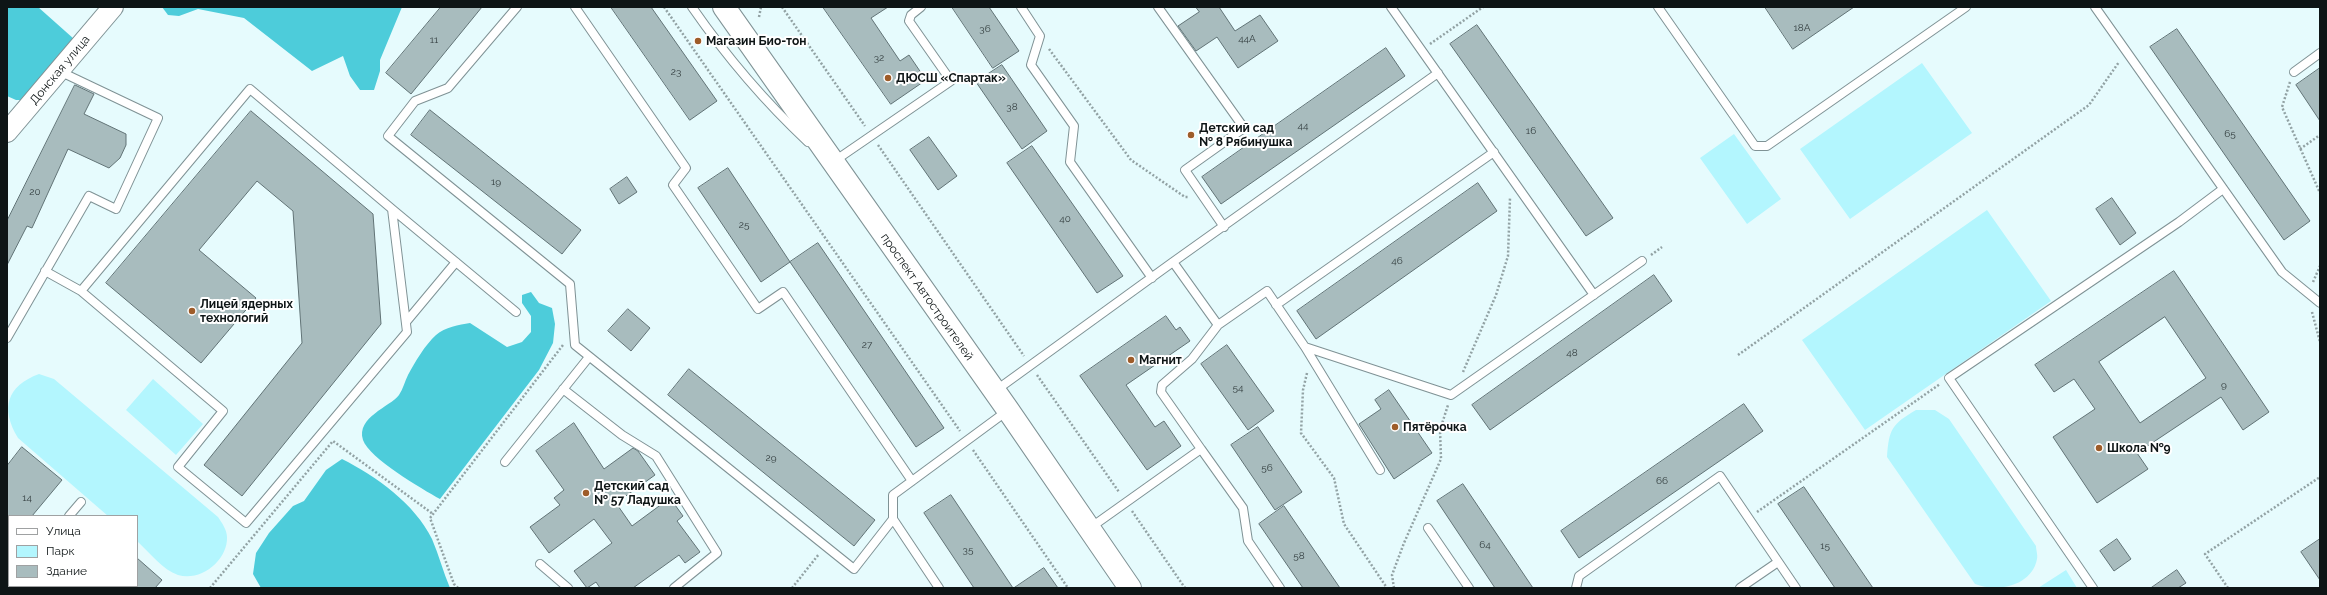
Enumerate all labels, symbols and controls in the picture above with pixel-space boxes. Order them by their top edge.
house number: 18А [1794,22,1810,34]
house number: 36 [979,23,991,35]
street label: Донская улица [27,33,93,107]
house number: 44А [1238,33,1256,45]
house number: 11 [430,34,438,46]
place label: Магазин Био-тон [706,34,806,48]
marker: Магазин Био-тон [693,36,703,46]
house number: 32 [874,52,884,64]
house number: 23 [671,66,681,78]
place label: ДЮСШ «Спартак» [896,71,1006,85]
marker: ДЮСШ «Спартак» [883,73,893,83]
house number: 38 [1006,101,1018,113]
house number: 44 [1298,120,1308,132]
place label: Детский сад № 8 Рябинушка [1199,121,1292,149]
house number: 16 [1526,125,1536,137]
house number: 65 [2224,128,2236,140]
marker: Детский сад № 8 Рябинушка [1186,130,1196,140]
house number: 19 [491,176,501,188]
house number: 20 [29,186,41,198]
house number: 40 [1059,213,1071,225]
house number: 25 [739,219,749,231]
street label: проспект Автостроителей [878,231,976,363]
house number: 46 [1391,255,1403,267]
place label: Лицей ядерных технологий [200,297,293,325]
marker: Лицей ядерных технологий [187,306,197,316]
house number: 27 [862,339,872,351]
house number: 48 [1566,347,1578,359]
place label: Магнит [1139,353,1182,367]
marker: Магнит [1126,355,1136,365]
house number: 9 [2221,379,2227,391]
house number: 54 [1233,382,1243,394]
place label: Пятёрочка [1403,420,1467,434]
marker: Пятёрочка [1390,422,1400,432]
place label: Школа №9 [2107,441,2171,455]
marker: Школа №9 [2094,443,2104,453]
house number: 29 [765,452,777,464]
house number: 56 [1261,462,1273,474]
house number: 66 [1656,475,1668,487]
place label: Детский сад № 57 Ладушка [594,479,681,507]
marker: Детский сад № 57 Ладушка [581,488,591,498]
house number: 14 [22,492,32,504]
legend [8,515,138,587]
text: Улица [46,524,81,538]
house number: 64 [1479,539,1491,551]
house number: 15 [1820,540,1830,552]
text: Парк [46,544,75,558]
house number: 35 [963,544,973,556]
house number: 58 [1293,550,1305,562]
text: Здание [46,564,87,578]

